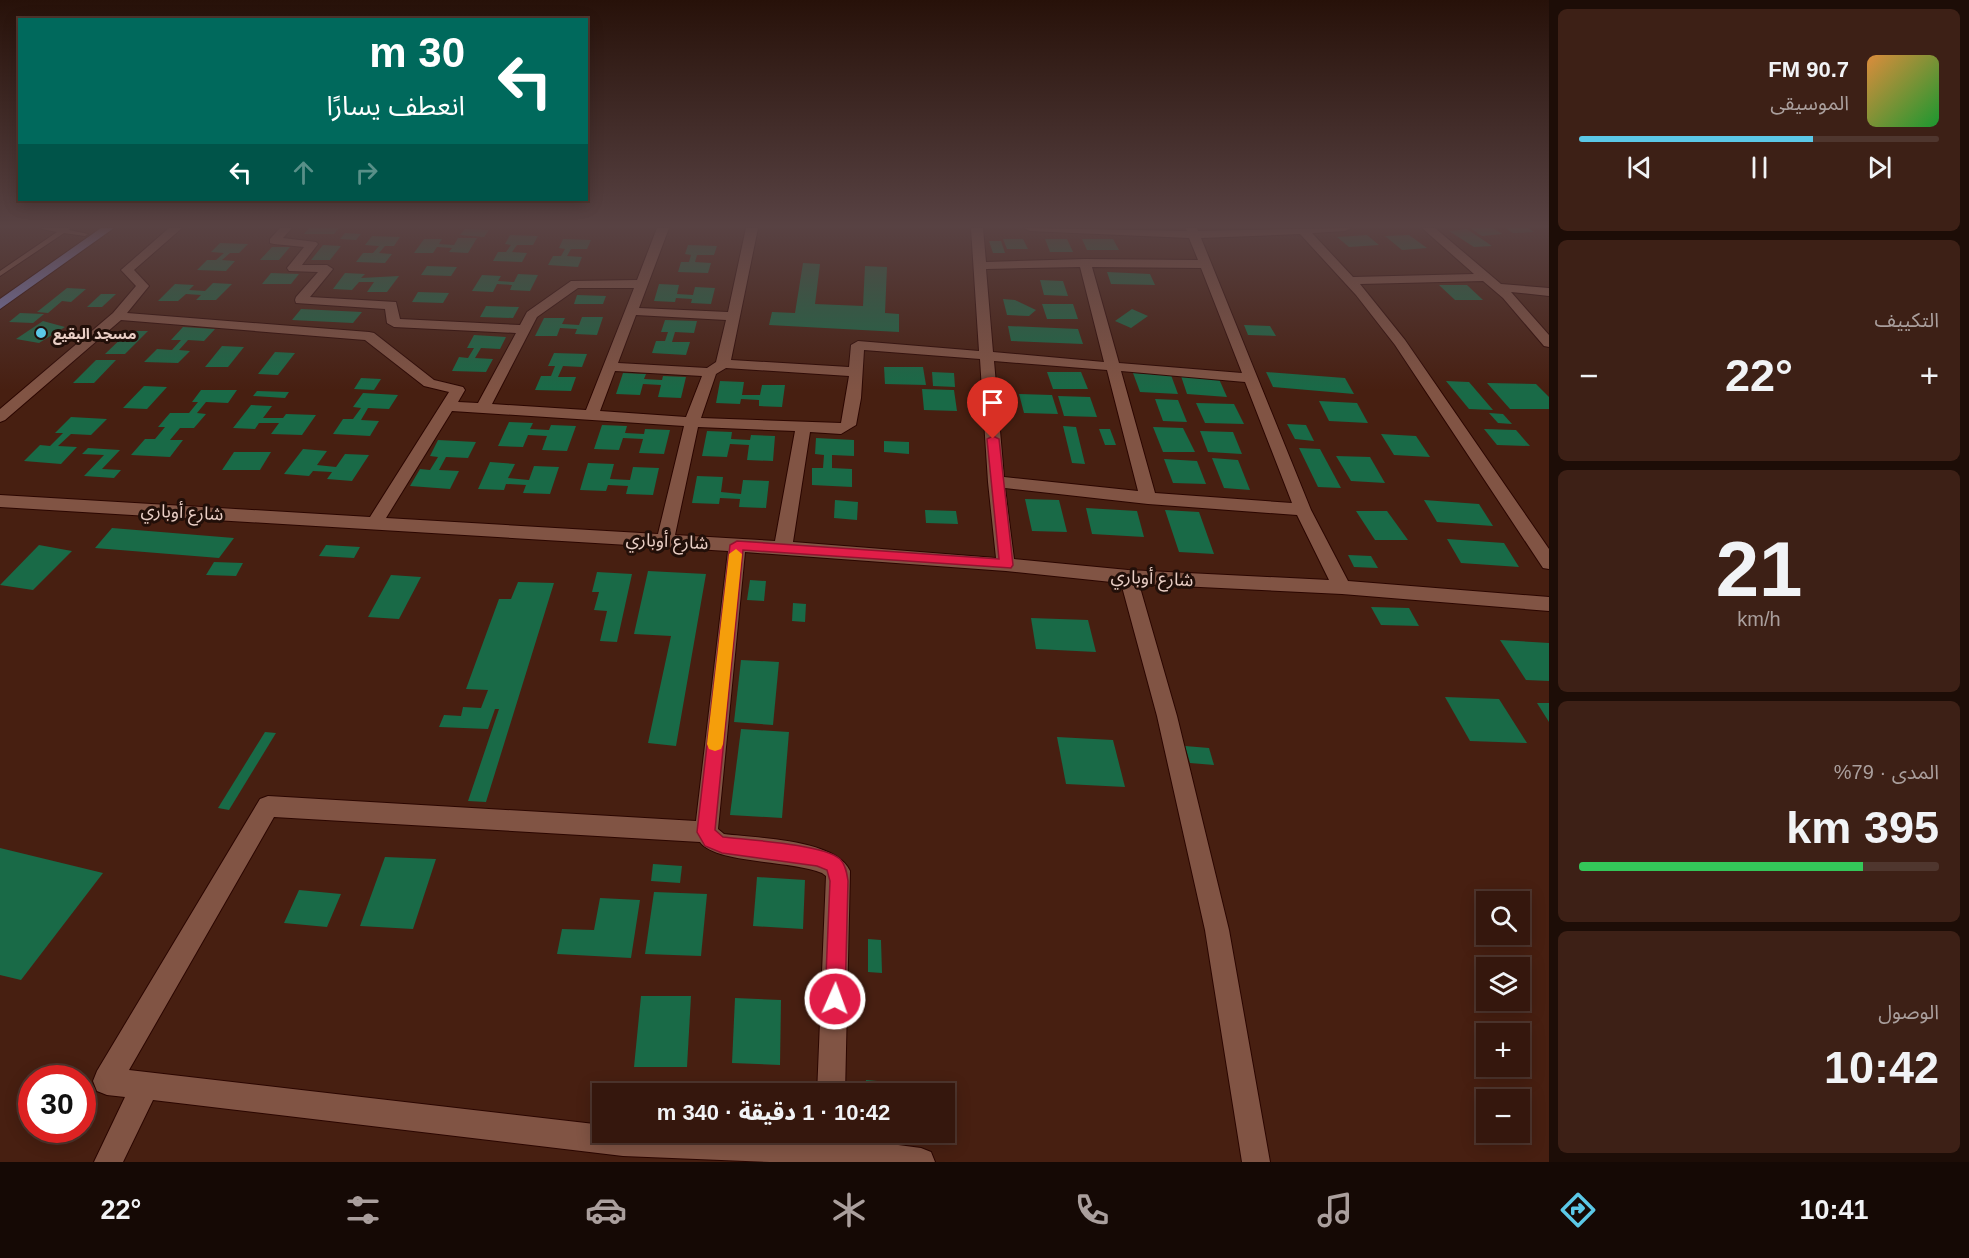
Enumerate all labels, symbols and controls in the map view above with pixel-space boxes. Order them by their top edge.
text: 30 m [369,29,465,76]
icon: left [486,42,564,120]
text: 90.7 FM [1768,57,1849,82]
text: انعطف يسارًا [326,91,465,121]
text: الموسيقى [1770,92,1849,114]
icon: previous [1623,151,1656,184]
icon: pause [1743,151,1776,184]
icon: next [1863,151,1896,184]
icon: left [224,156,257,189]
icon: ahead [287,156,320,189]
icon: right [350,156,383,189]
text: التكييف [1875,309,1939,331]
place label: مسجد البقيع [53,325,137,345]
marker: مسجد البقيع [34,326,48,340]
text: 22° [1725,350,1793,401]
text: − [1579,357,1598,394]
text: + [1920,357,1939,394]
pin [967,377,1018,439]
icon: arrive [976,386,1009,419]
street label: شارع أوباري [140,499,224,528]
text: 21 [1716,525,1802,613]
street label: شارع أوباري [625,528,709,557]
street label: شارع أوباري [1110,565,1194,594]
text: km/h [1737,608,1781,630]
text: المدى · 79% [1834,761,1939,783]
text: 395 km [1786,802,1939,853]
map controls [1476,891,1530,1143]
button: search [1476,891,1530,945]
button: layers [1476,957,1530,1011]
position arrow [803,967,867,1031]
text: الوصول [1878,1001,1939,1023]
button: + [1476,1023,1530,1077]
text: 10:42 [1824,1042,1939,1093]
speed limit sign: 30 [18,1065,96,1143]
button: − [1476,1089,1530,1143]
text: 10:42 · 1 دقيقة · 340 m [657,1100,890,1125]
icon: filters [342,1189,384,1231]
icon: car [585,1189,627,1231]
icon: climate [828,1189,870,1231]
icon: phone [1071,1189,1113,1231]
icon: music [1314,1189,1356,1231]
icon: directions [1557,1189,1599,1231]
text: 22° [101,1195,141,1225]
text: 10:41 [1800,1195,1869,1225]

